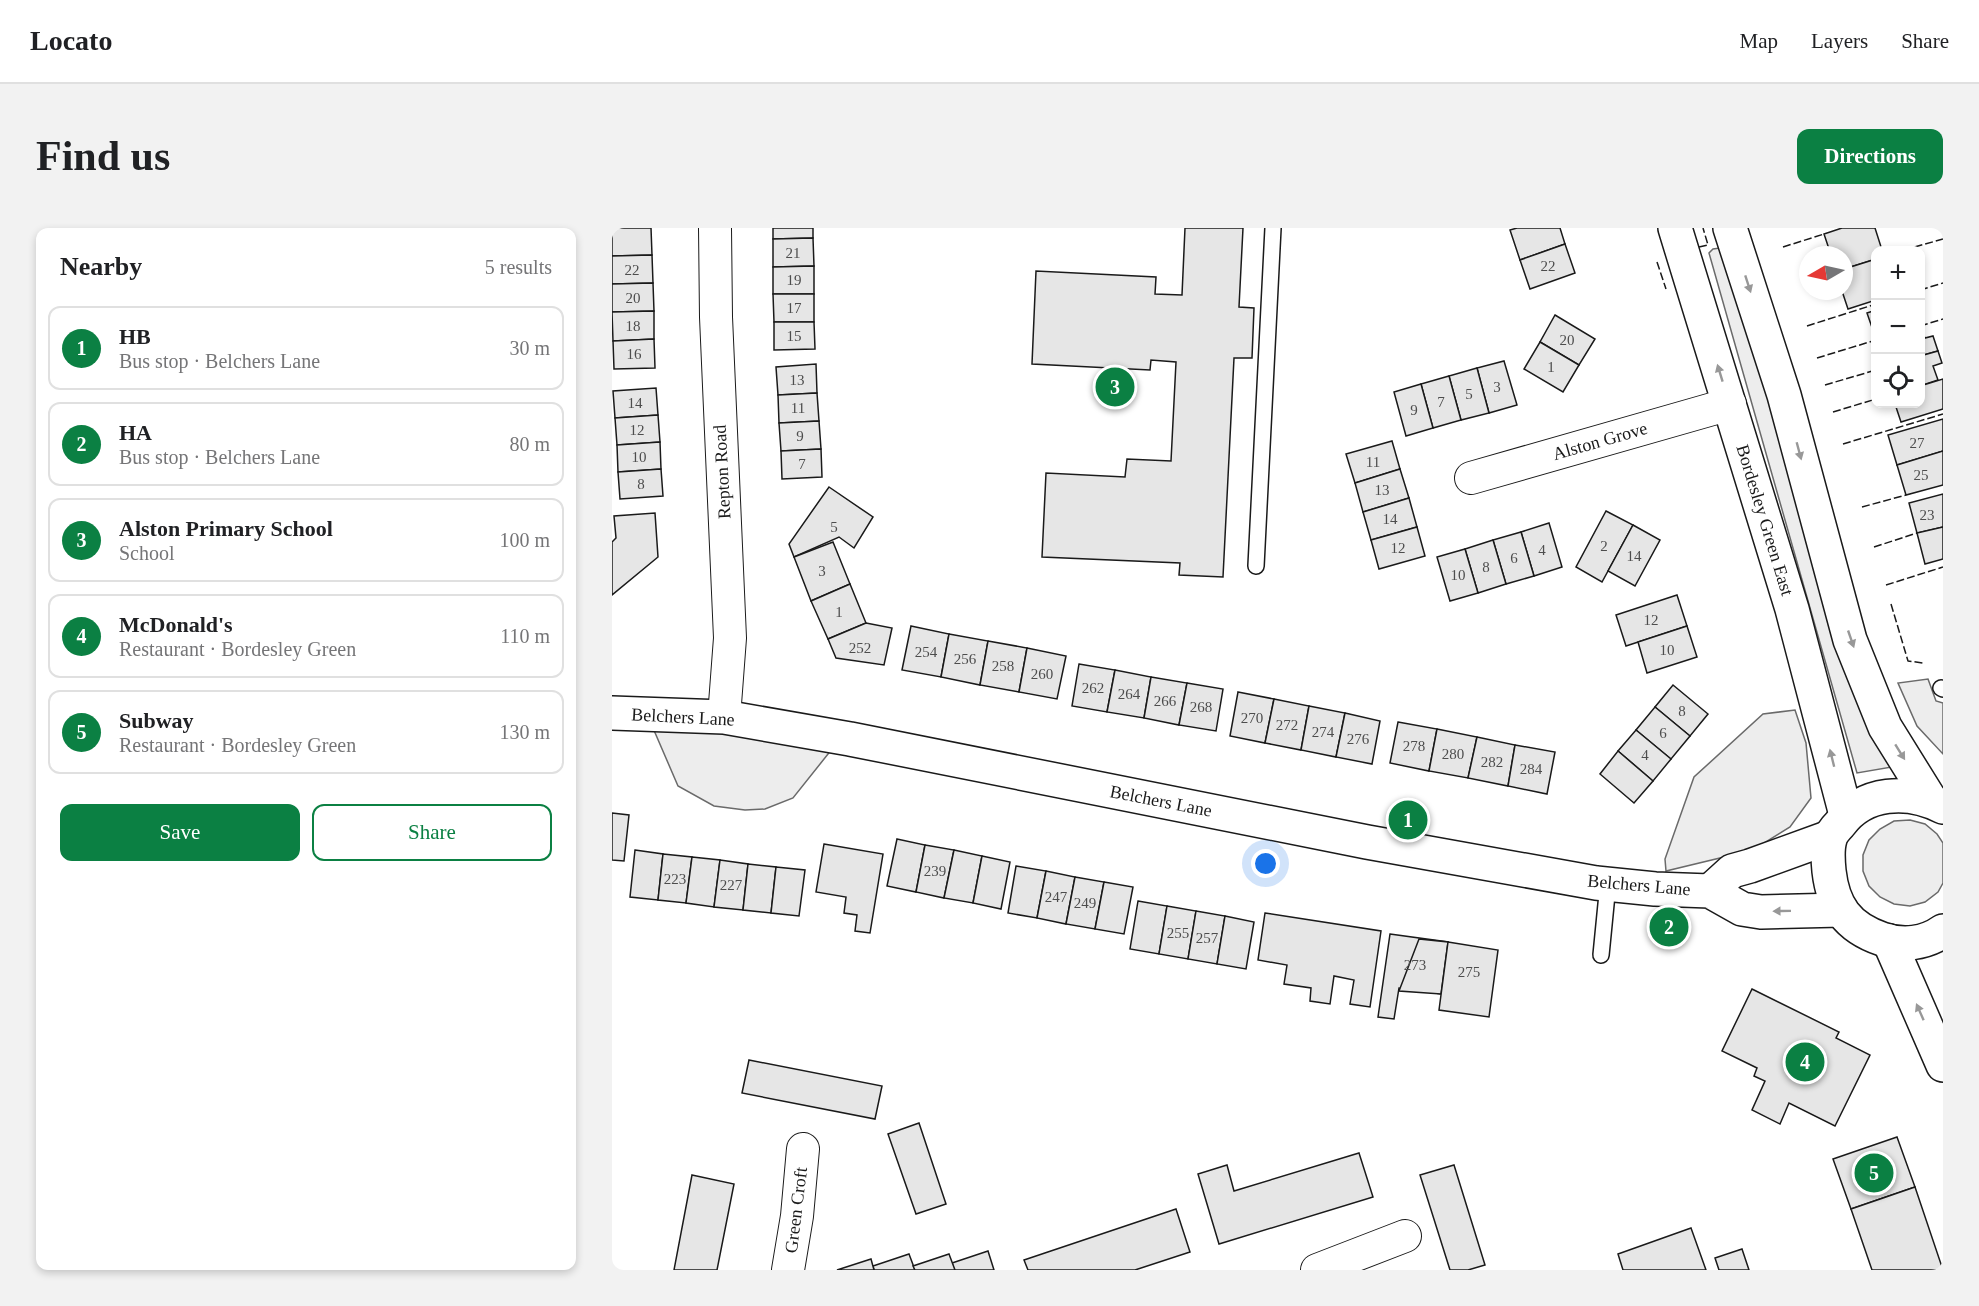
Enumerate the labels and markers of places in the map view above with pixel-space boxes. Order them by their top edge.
pin: 3 [1096,364,1134,410]
pin: 1 [1388,798,1428,842]
pin: 2 [1650,904,1688,950]
pin: 4 [1786,1040,1824,1084]
pin: 5 [1854,1150,1894,1196]

